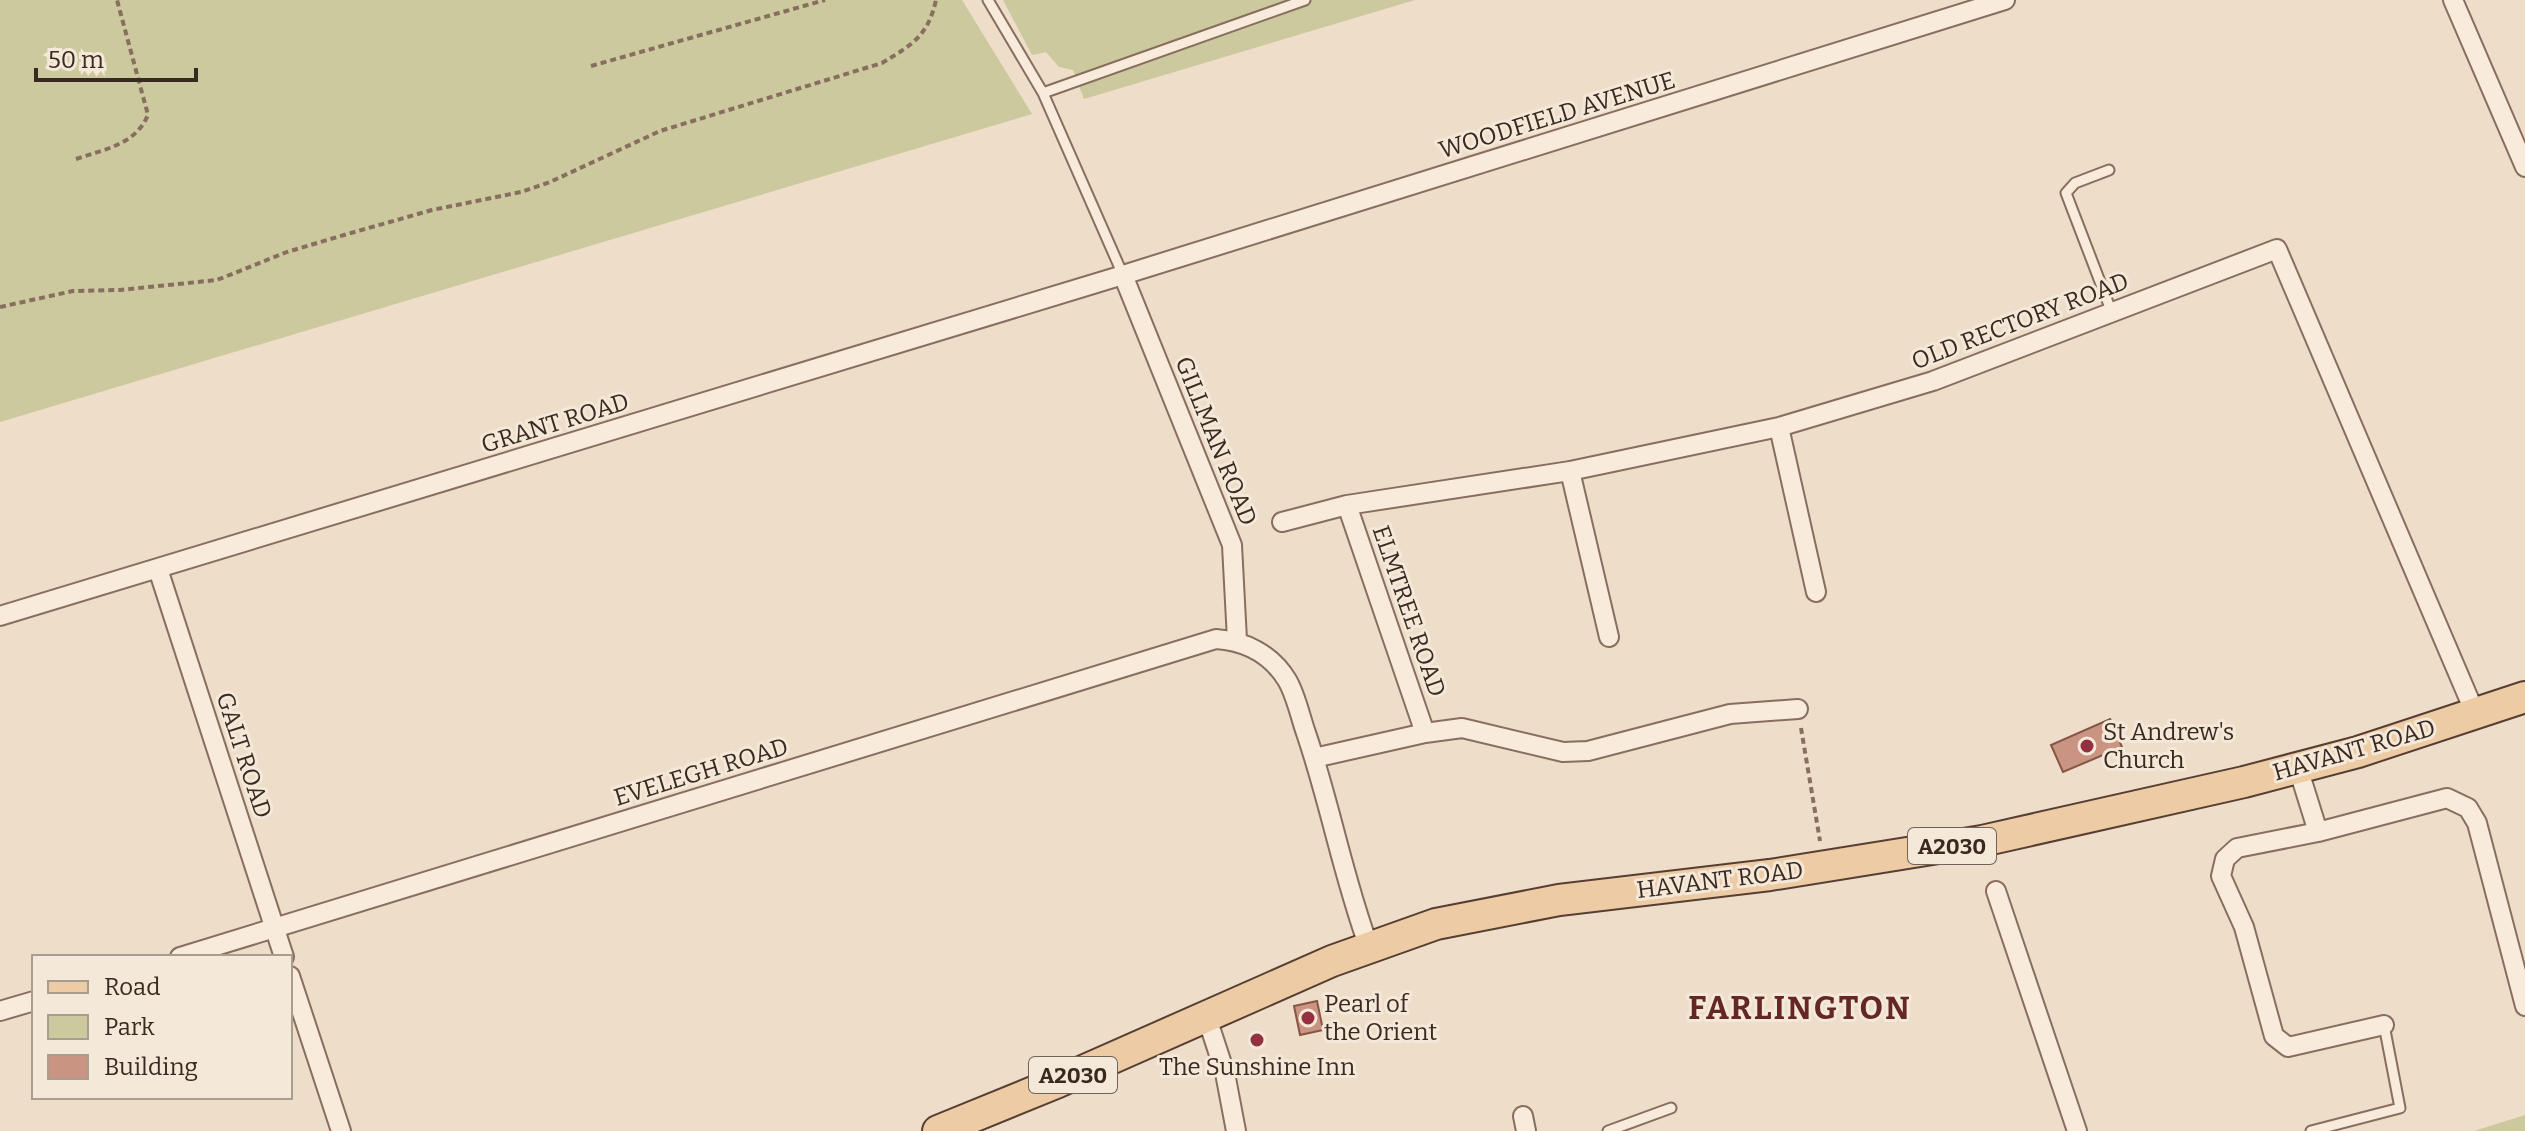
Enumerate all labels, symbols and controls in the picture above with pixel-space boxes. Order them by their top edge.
scale bar [36,32,196,82]
text: 50 m [48,46,104,74]
street label: WOODFIELD AVENUE [1436,66,1678,164]
street label: OLD RECTORY ROAD [1908,267,2132,375]
street label: GILLMAN ROAD [1169,352,1263,530]
street label: GRANT ROAD [478,387,632,459]
street label: ELMTREE ROAD [1367,522,1451,700]
street label: GALT ROAD [211,689,277,821]
street label: HAVANT ROAD [2270,713,2438,787]
place label: St Andrew's Church [2103,718,2234,774]
street label: EVELEGH ROAD [611,732,791,812]
marker: St Andrew's Church [2078,737,2096,755]
road number: A2030 [1908,828,1996,864]
street label: HAVANT ROAD [1635,856,1805,904]
legend [32,955,292,1099]
text: Road [104,973,160,1001]
district label: FARLINGTON [1688,989,1912,1027]
place label: Pearl of the Orient [1324,990,1438,1046]
marker: Pearl of the Orient [1299,1009,1317,1027]
text: Park [104,1013,155,1041]
marker: The Sunshine Inn [1248,1031,1266,1049]
text: Building [104,1053,198,1081]
place label: The Sunshine Inn [1159,1053,1355,1081]
road number: A2030 [1029,1057,1117,1093]

